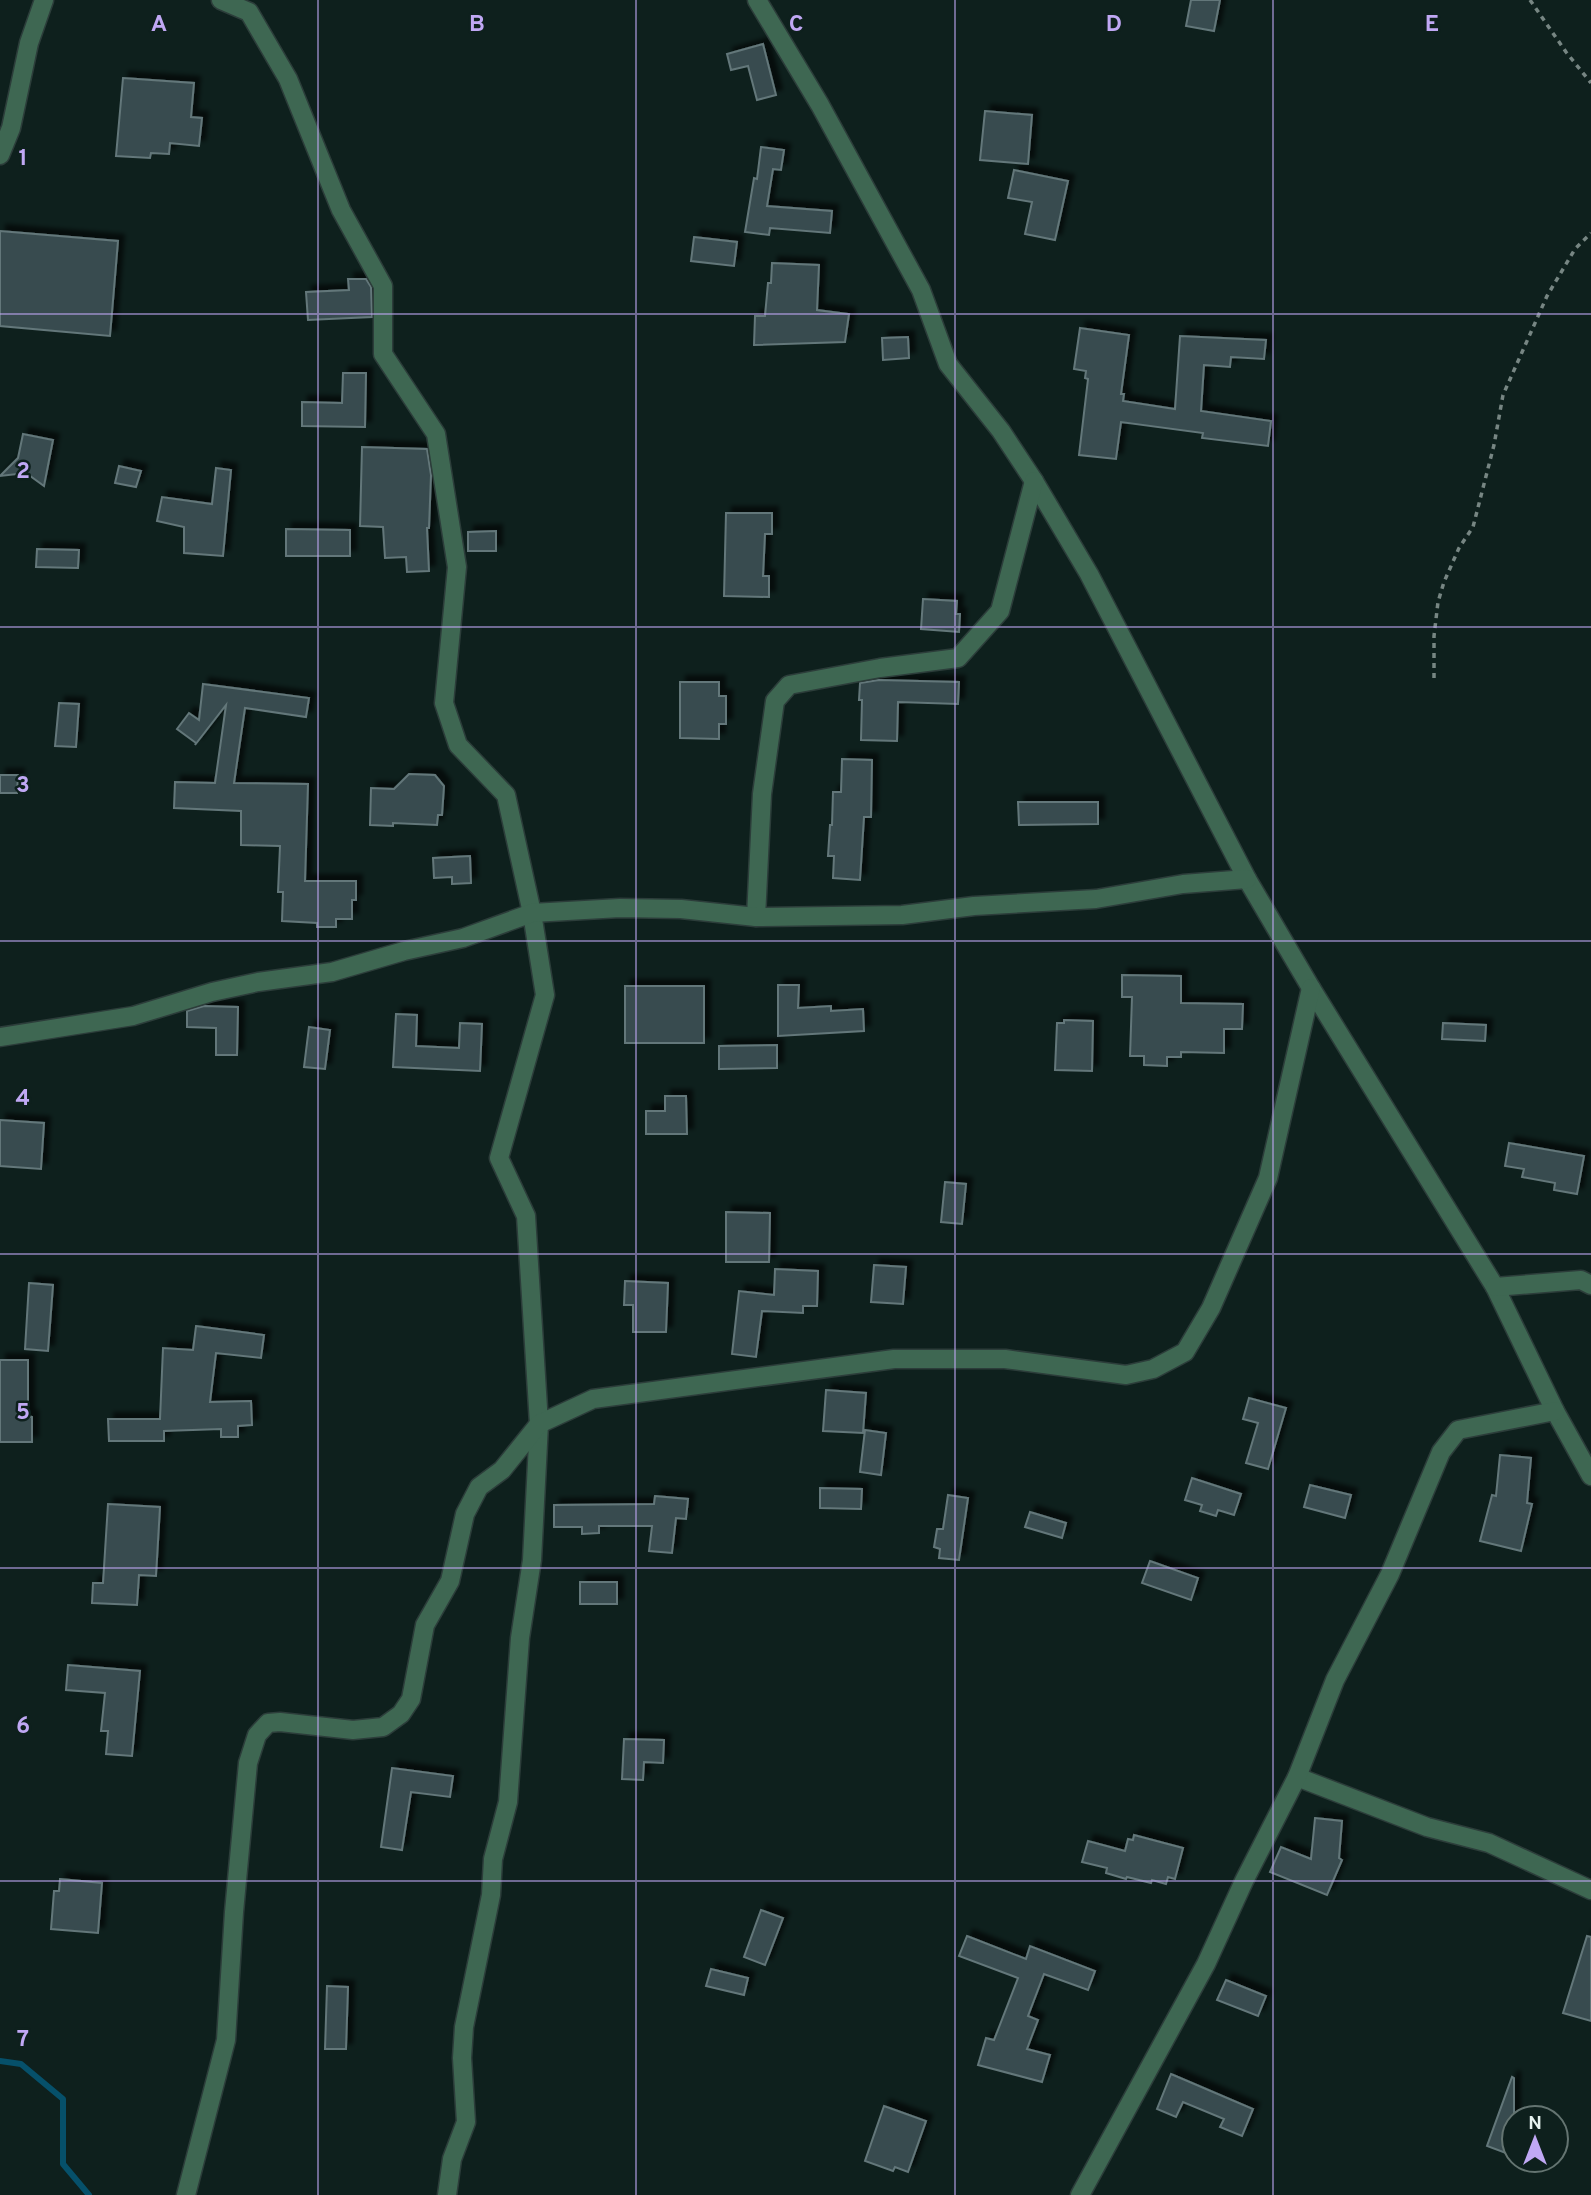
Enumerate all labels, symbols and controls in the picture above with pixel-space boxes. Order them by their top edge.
text: A [151,11,167,40]
text: B [469,11,485,40]
text: C [789,11,803,40]
text: D [1106,11,1122,40]
text: E [1425,11,1439,40]
text: 1 [18,145,28,174]
text: 2 [16,458,30,487]
text: 3 [16,772,30,801]
text: 4 [16,1085,30,1114]
text: 5 [16,1399,30,1428]
text: 6 [16,1713,30,1742]
text: 7 [17,2026,29,2055]
north arrow [1500,2104,1570,2174]
text: N [1528,2112,1542,2136]

